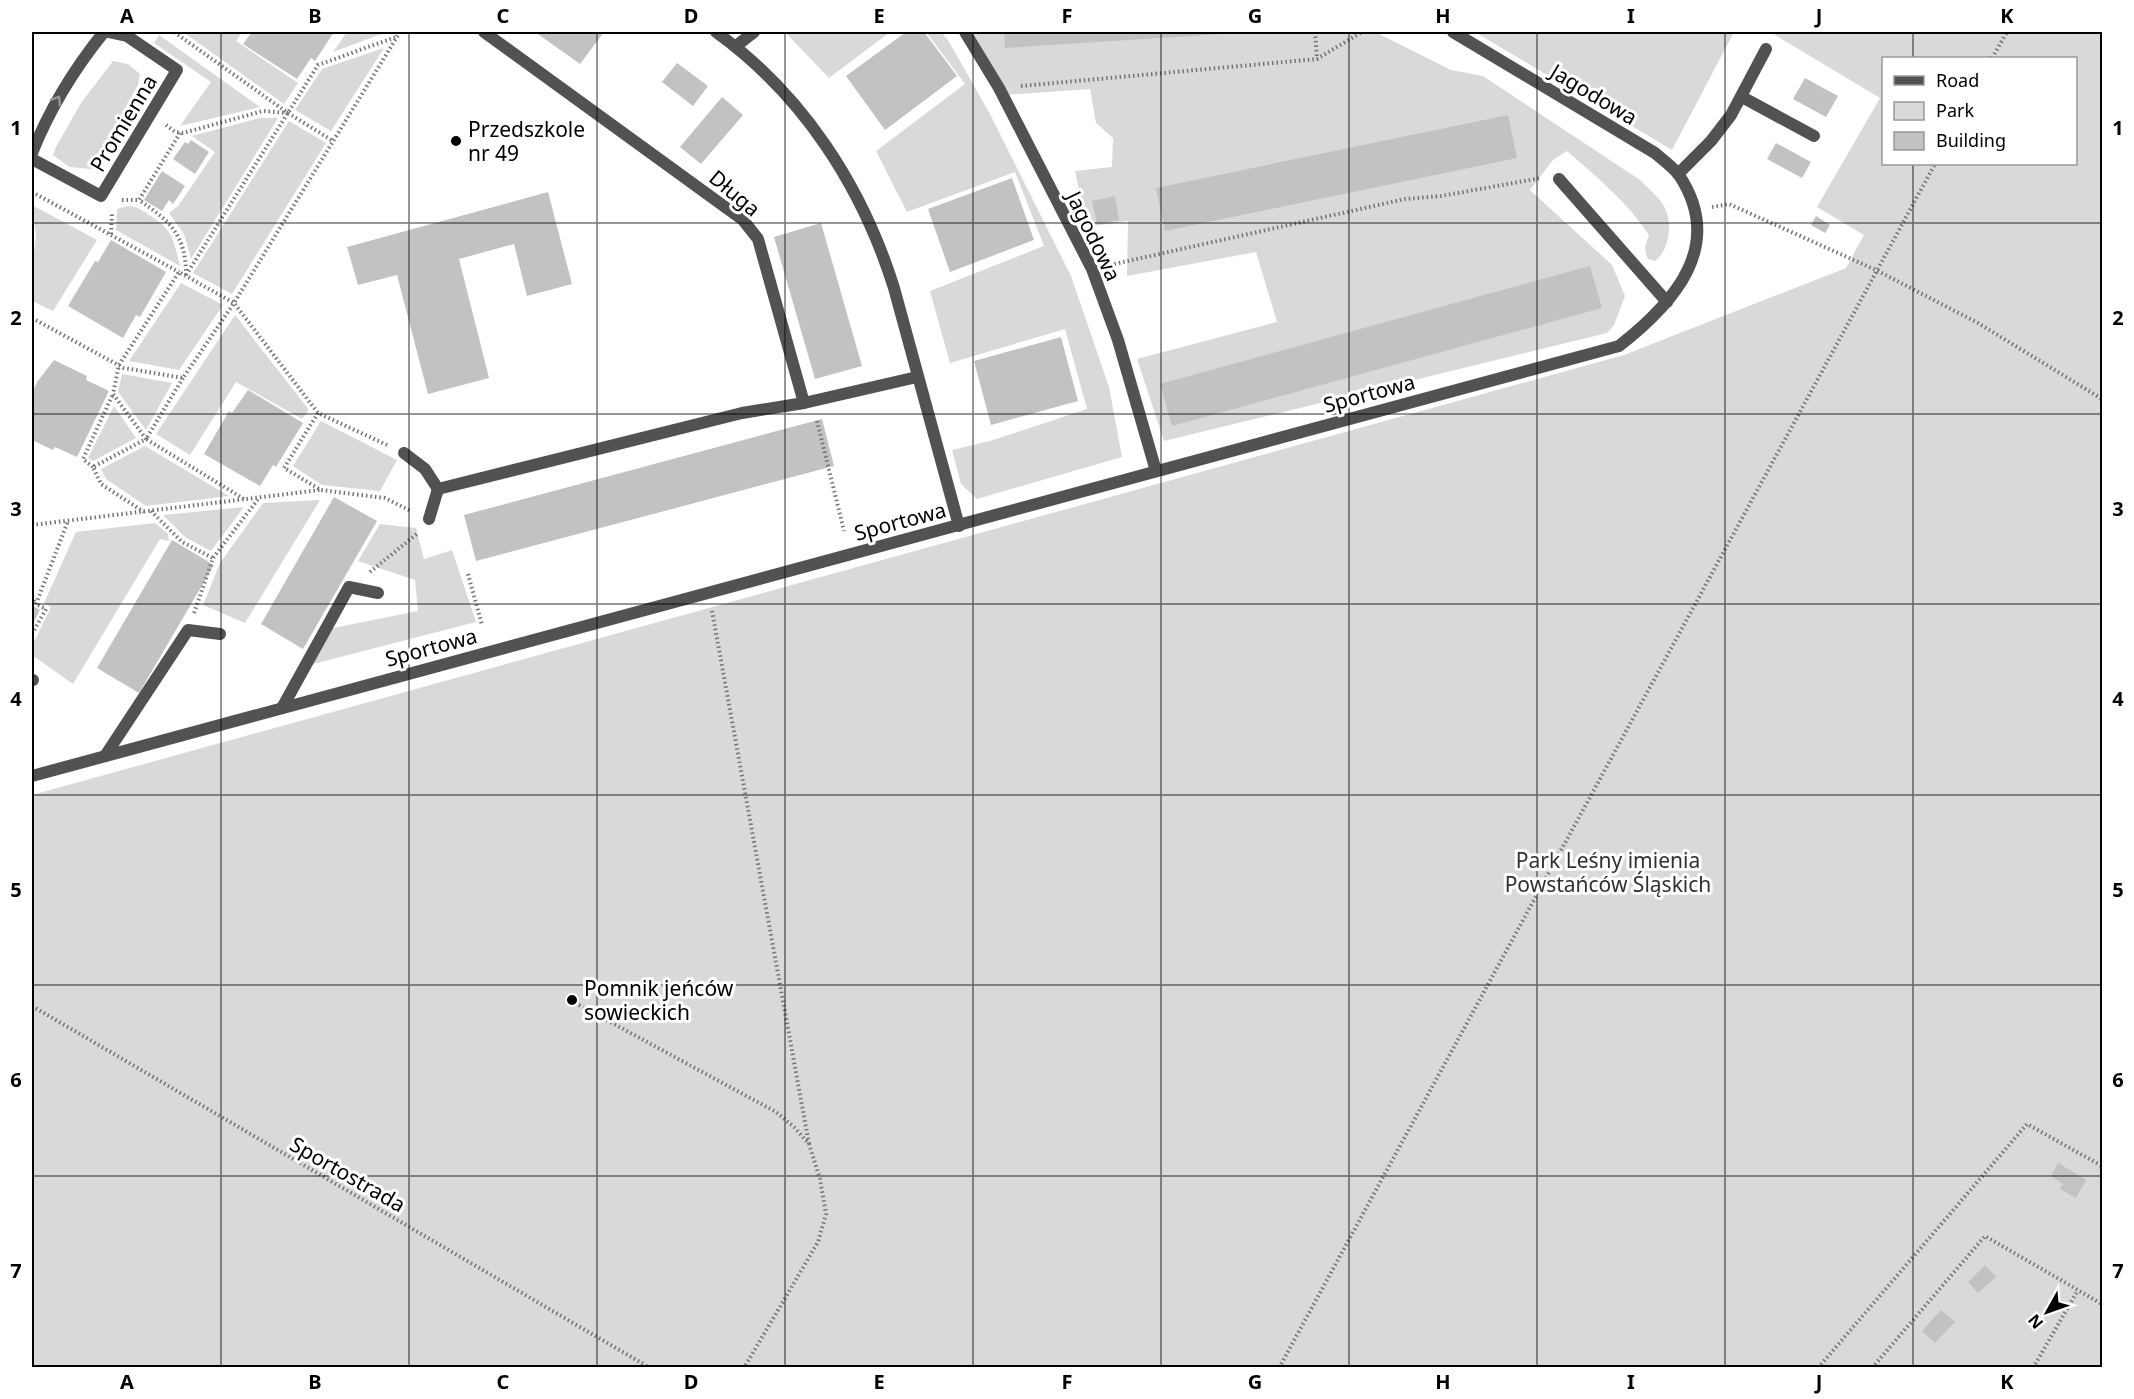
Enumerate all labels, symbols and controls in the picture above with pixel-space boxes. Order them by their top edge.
text: A [120,2,134,29]
text: B [308,2,322,29]
text: C [497,2,510,29]
text: D [684,2,698,29]
text: E [873,2,885,29]
text: F [1062,2,1072,29]
text: G [1248,2,1262,29]
text: H [1435,2,1451,29]
text: I [1627,2,1635,29]
text: J [1814,2,1822,29]
text: K [2000,2,2014,29]
street label: Jagodowa [1544,56,1643,131]
legend [1882,57,2077,165]
text: Road [1936,68,1979,92]
street label: Promienna [83,69,163,177]
one-way arrow [50,96,61,106]
text: Park [1936,98,1974,122]
text: 1 [10,114,22,141]
text: 1 [2112,114,2124,141]
place label: Przedszkole nr 49 [468,115,585,167]
text: Building [1936,128,2006,152]
marker: Przedszkole nr 49 [449,134,463,148]
street label: Długa [704,163,766,223]
street label: Jagodowa [1059,185,1128,286]
text: 2 [10,304,22,331]
text: 2 [2112,304,2124,331]
street label: Sportowa [1320,367,1418,419]
text: 3 [10,495,22,522]
street label: Sportowa [851,495,949,547]
text: 3 [2112,495,2124,522]
street label: Sportowa [382,621,480,673]
text: 4 [10,685,22,712]
text: 4 [2112,685,2124,712]
park label: Park Leśny imienia Powstańców Śląskich [1505,846,1711,898]
text: 5 [10,876,22,903]
text: 5 [2112,876,2124,903]
place label: Pomnik jeńców sowieckich [584,974,734,1026]
marker: Pomnik jeńców sowieckich [565,993,579,1007]
text: 6 [10,1066,22,1093]
text: 6 [2112,1066,2124,1093]
street label: Sportostrada [285,1130,411,1218]
text: 7 [10,1257,22,1284]
text: 7 [2112,1257,2124,1284]
north arrow [2017,1282,2077,1342]
text: N [2023,1310,2048,1334]
text: A [120,1368,134,1395]
text: B [308,1368,322,1395]
text: C [497,1368,510,1395]
text: D [684,1368,698,1395]
text: E [873,1368,885,1395]
text: F [1062,1368,1072,1395]
text: G [1248,1368,1262,1395]
text: H [1435,1368,1451,1395]
text: I [1627,1368,1635,1395]
text: J [1814,1368,1822,1395]
text: K [2000,1368,2014,1395]

